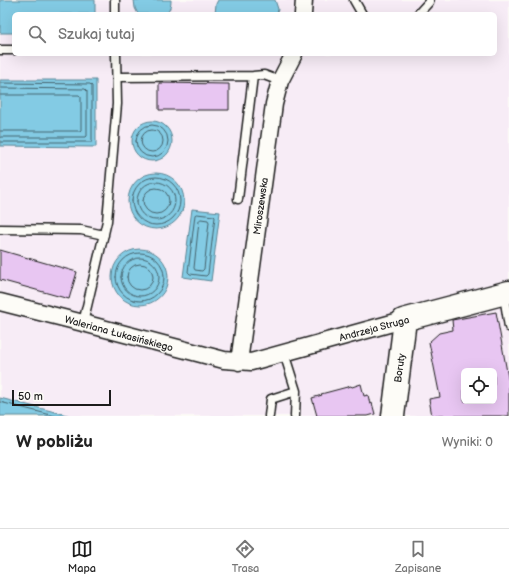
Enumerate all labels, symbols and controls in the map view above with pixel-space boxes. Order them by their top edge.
search box [12,12,497,56]
icon: search [26,23,48,45]
text: Szukaj tutaj [58,25,135,44]
street label: Miroszewska [251,176,271,236]
street label: Waleriana Łukasińskiego [63,314,175,354]
street label: Andrzeja Struga [338,314,411,344]
street label: Boruty [392,352,408,383]
map controls [461,368,497,404]
button: locate [461,368,497,404]
scale bar [12,388,111,407]
text: 50 m [18,390,43,403]
text: W pobliżu [16,432,93,452]
text: Wyniki: 0 [442,434,493,450]
tab: Mapa [68,538,96,575]
tab: Trasa [232,538,259,575]
tab: Zapisane [395,538,441,575]

